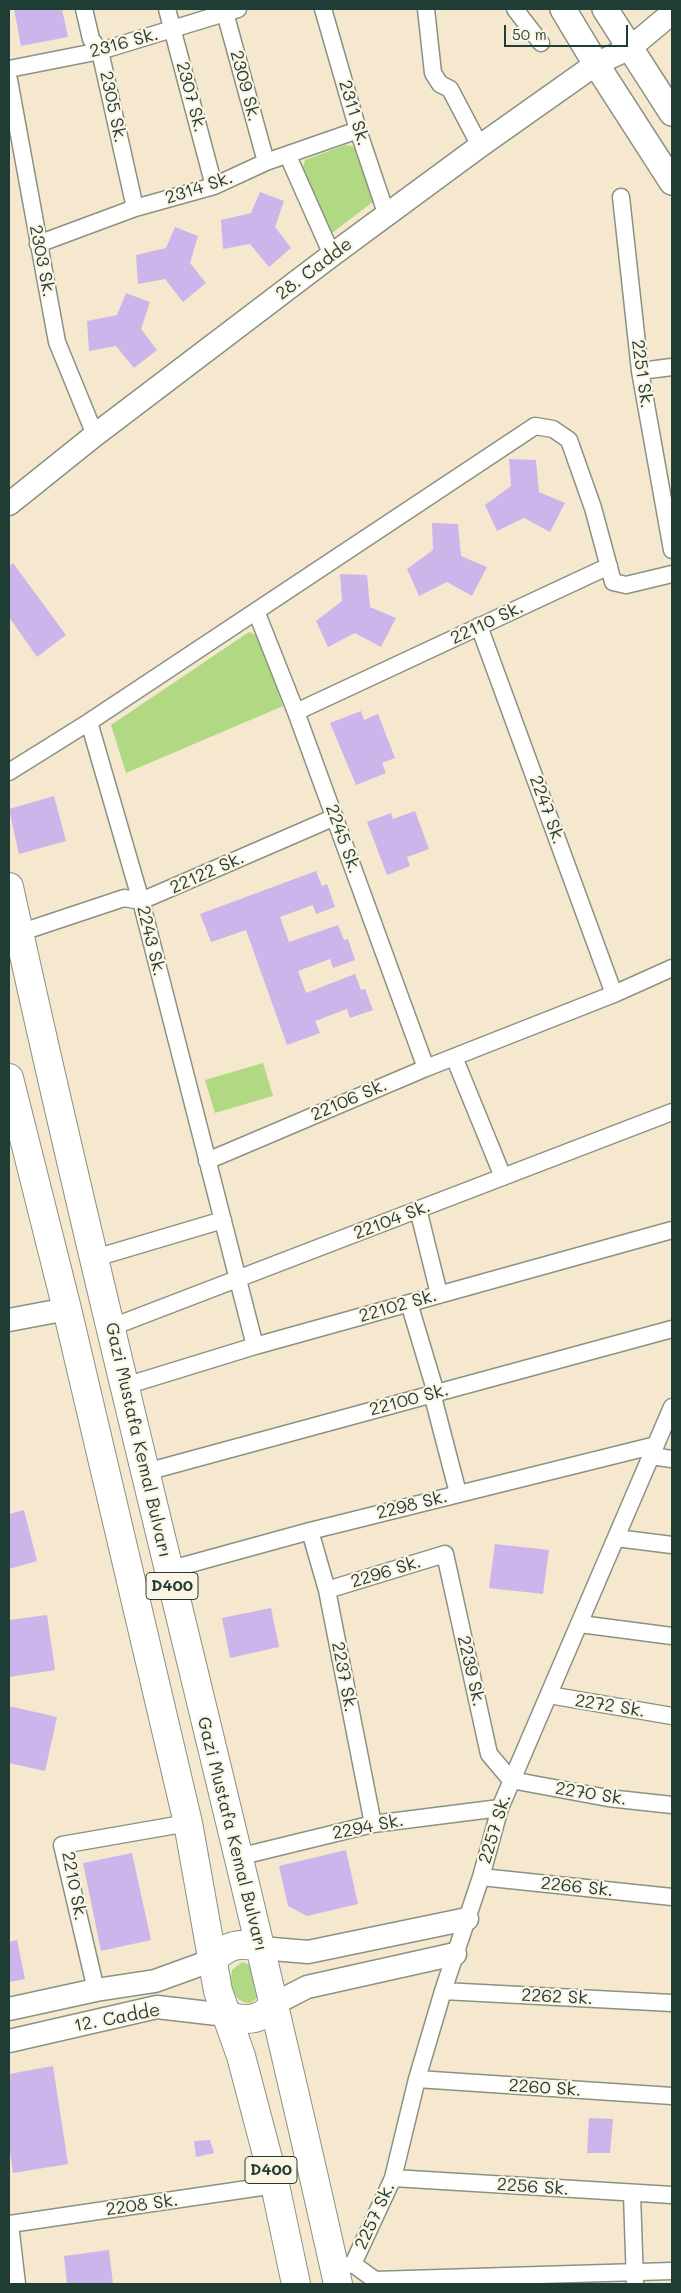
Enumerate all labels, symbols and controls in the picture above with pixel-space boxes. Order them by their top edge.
scale bar [506,15,630,47]
street label: 2316 Sk. [87,23,161,63]
text: 50 m [512,24,547,44]
street label: 2309 Sk. [225,48,265,124]
street label: 2307 Sk. [171,59,211,135]
street label: 2305 Sk. [95,69,131,145]
street label: 2311 Sk. [334,78,374,148]
street label: 2314 Sk. [162,167,236,209]
street label: 2303 Sk. [24,223,60,299]
street label: 28. Cadde [272,233,356,305]
street label: 2251 Sk. [626,338,658,410]
street label: 22110 Sk. [447,597,527,649]
street label: 2247 Sk. [525,773,569,847]
street label: 2245 Sk. [321,802,365,876]
street label: 22122 Sk. [167,847,247,899]
street label: 2243 Sk. [132,903,170,979]
street label: 22106 Sk. [308,1074,390,1126]
street label: 22104 Sk. [351,1195,433,1245]
street label: 22102 Sk. [357,1285,439,1327]
street label: Gazi Mustafa Kemal Bulvarı [100,1320,176,1560]
street label: 22100 Sk. [367,1379,451,1421]
street label: 2298 Sk. [374,1486,450,1524]
street label: 2296 Sk. [348,1551,424,1593]
road number: D400 [146,1572,198,1600]
street label: 2239 Sk. [452,1633,490,1709]
street label: 2237 Sk. [327,1640,361,1714]
street label: 2272 Sk. [573,1690,647,1722]
street label: Gazi Mustafa Kemal Bulvarı [192,1715,272,1953]
street label: 2270 Sk. [554,1778,628,1810]
street label: 2257 Sk. [474,1792,516,1866]
street label: 2294 Sk. [331,1810,405,1844]
street label: 2210 Sk. [57,1850,91,1922]
street label: 2266 Sk. [540,1872,614,1902]
street label: 2262 Sk. [521,1984,593,2010]
street label: 12. Cadde [72,1999,162,2037]
street label: 2260 Sk. [508,2075,582,2101]
road number: D400 [245,2156,297,2184]
street label: 2256 Sk. [496,2174,570,2200]
street label: 2257 Sk. [350,2179,400,2253]
street label: 2208 Sk. [104,2189,180,2221]

